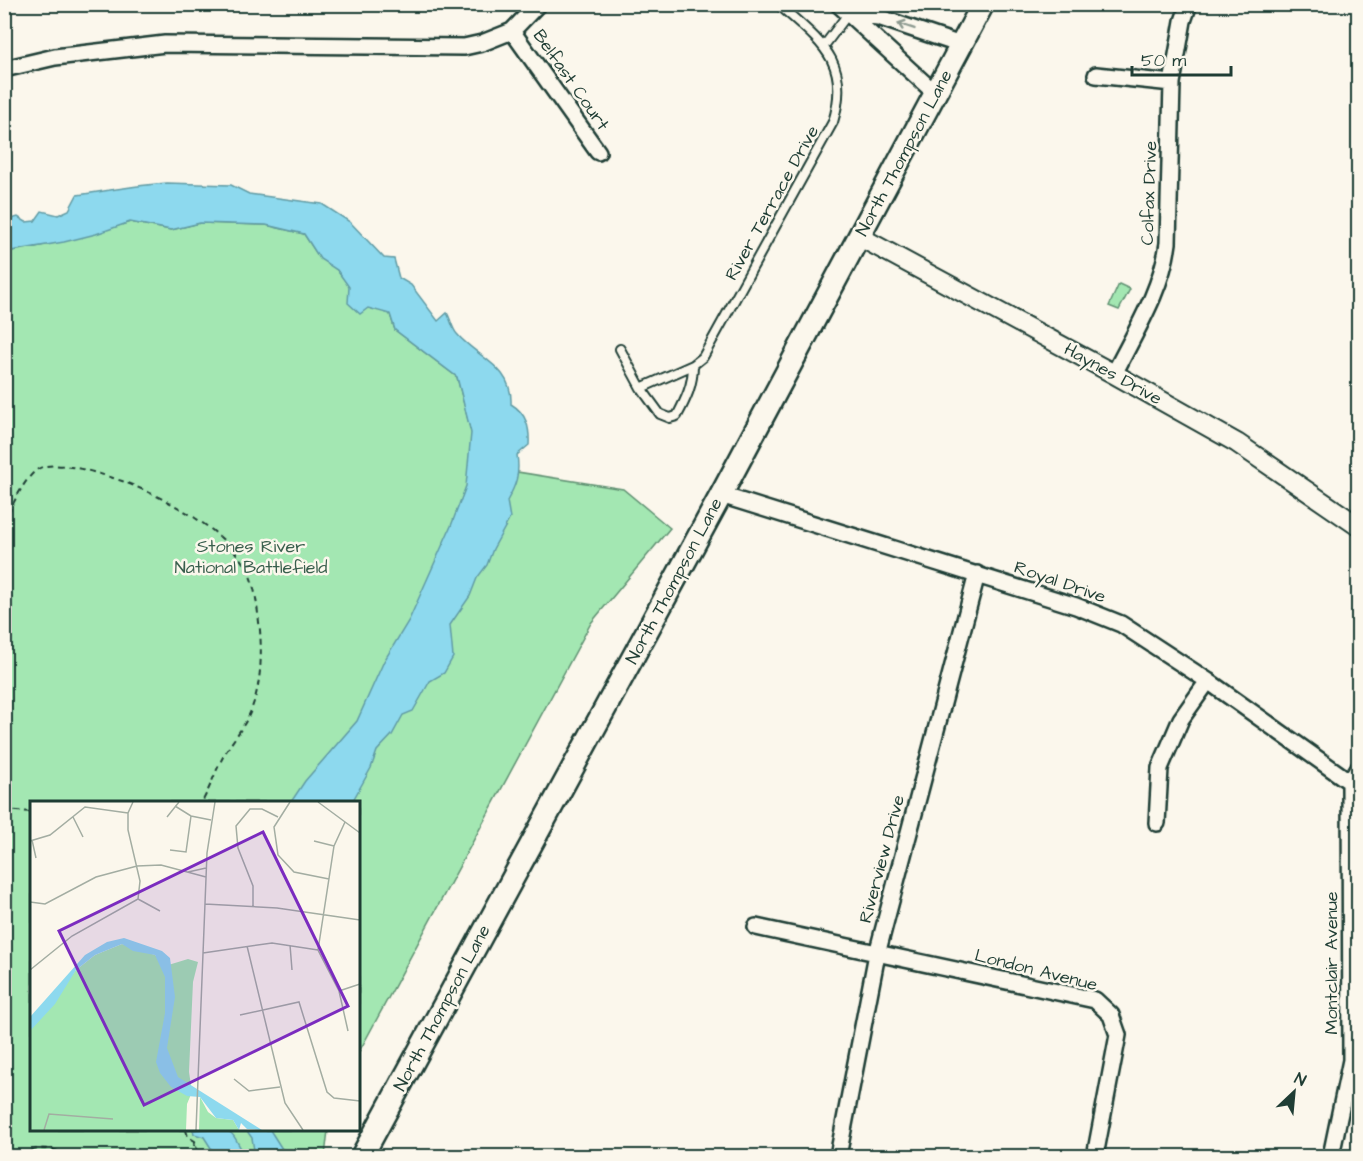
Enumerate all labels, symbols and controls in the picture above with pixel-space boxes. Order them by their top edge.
one-way arrow [897,20,916,31]
street label: Belfast Court [527,25,615,136]
scale bar [1132,39,1231,77]
text: 50 m [1141,48,1186,73]
street label: North Thompson Lane [850,65,959,240]
street label: River Terrace Drive [719,121,825,285]
street label: Colfax Drive [1135,140,1163,246]
street label: Haynes Drive [1059,337,1167,412]
street label: North Thompson Lane [620,493,729,668]
park label: Stones River National Battlefield [174,534,328,580]
street label: Royal Drive [1010,555,1109,610]
street label: Riverview Drive [853,792,911,926]
inset map [30,801,360,1131]
street label: Montclair Avenue [1319,891,1344,1035]
street label: North Thompson Lane [388,920,497,1095]
street label: London Avenue [972,943,1100,997]
north arrow [1264,1062,1324,1122]
text: N [1291,1067,1309,1092]

